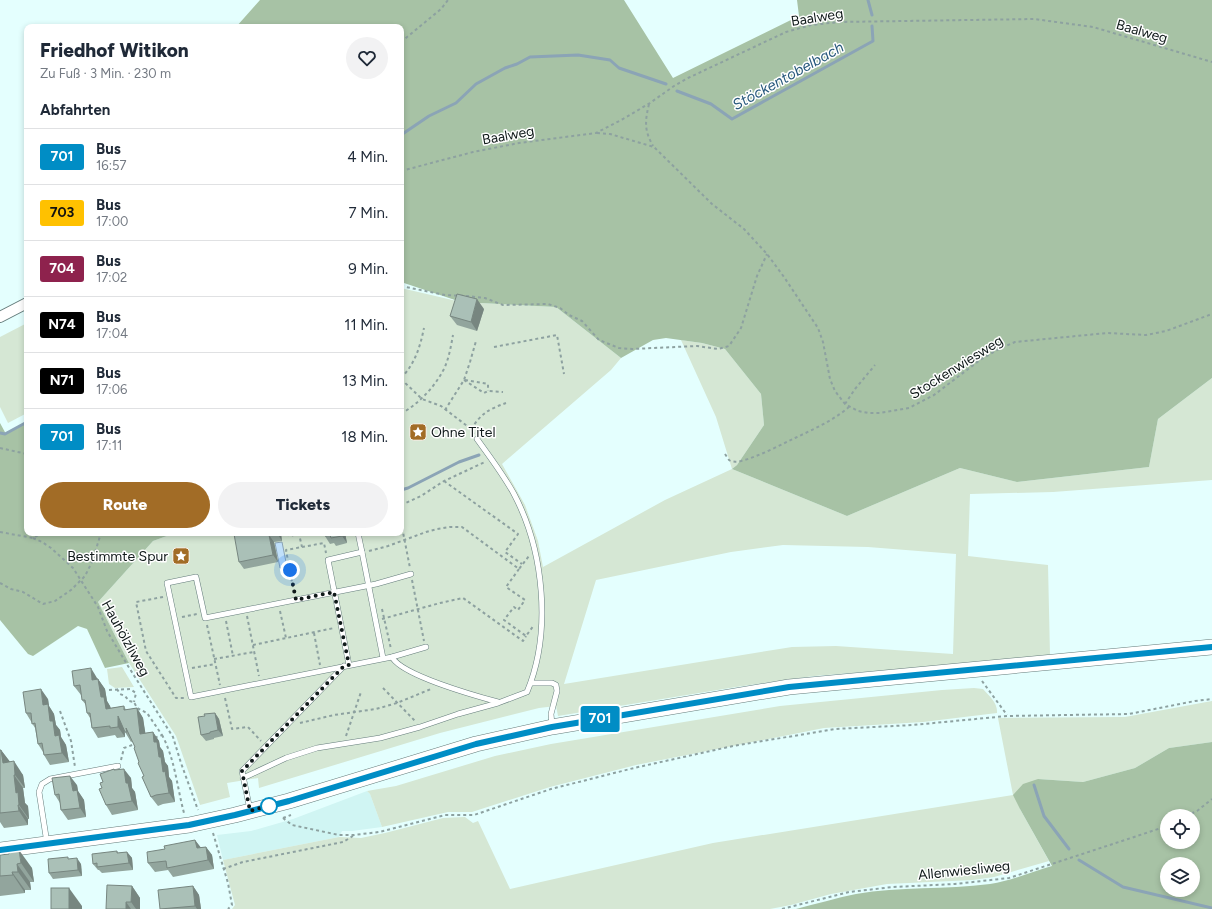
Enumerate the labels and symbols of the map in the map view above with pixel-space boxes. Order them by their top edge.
street label: Baalweg [790,5,844,30]
street label: Baalweg [1114,16,1169,47]
water label: Stöckentobelbach [729,38,847,114]
street label: Baalweg [481,123,535,148]
street label: Stockenwiesweg [907,332,1006,403]
place icon: Ohne Titel [408,422,428,442]
place label: Ohne Titel [431,424,496,441]
place icon: Bestimmte Spur [171,546,191,566]
place label: Bestimmte Spur [67,548,168,565]
your location [280,560,300,580]
street label: Hauhölzliweg [98,597,153,679]
line badge: 701 [577,706,623,732]
unlabelled marker [260,797,278,815]
street label: Allenwiesliweg [917,857,1011,884]

